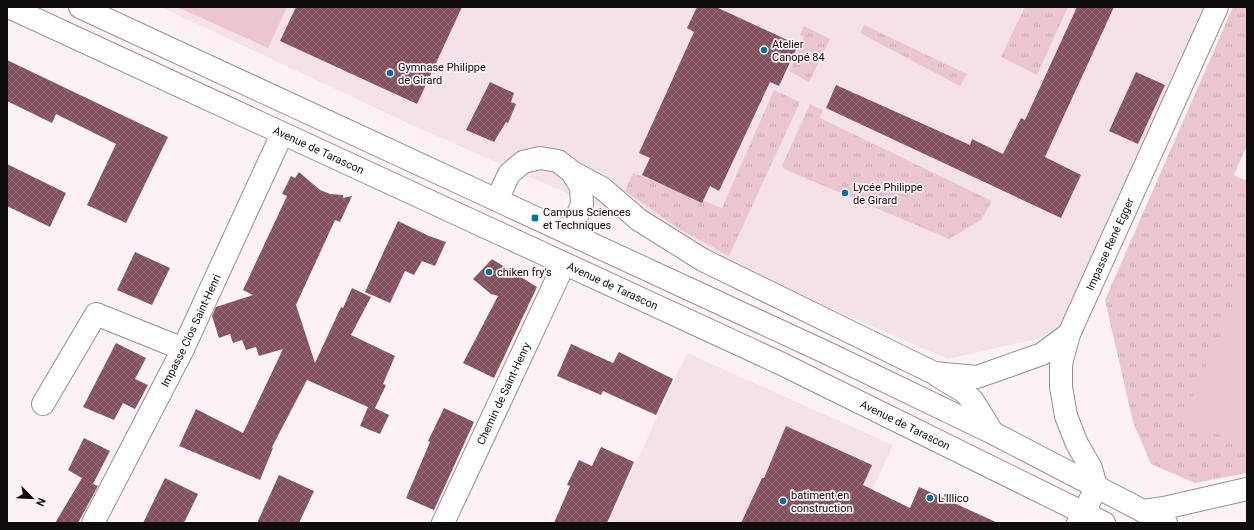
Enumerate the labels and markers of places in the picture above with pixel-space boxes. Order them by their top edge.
place label: Atelier Canopé 84 [772,38,825,64]
marker: Atelier Canopé 84 [759,45,769,55]
place label: Gymnase Philippe de Girard [398,61,486,87]
marker: Gymnase Philippe de Girard [385,68,395,78]
place label: Lycée Philippe de Girard [853,181,923,207]
marker: Lycée Philippe de Girard [840,188,850,198]
place label: Campus Sciences et Techniques [543,206,631,232]
marker: Campus Sciences et Techniques [530,213,540,223]
place label: chiken fry's [497,266,552,279]
marker: chiken fry's [484,267,494,277]
place label: batiment en construction [791,489,853,515]
place label: L'Illico [938,492,969,505]
marker: L'Illico [925,493,935,503]
marker: batiment en construction [778,496,788,506]

